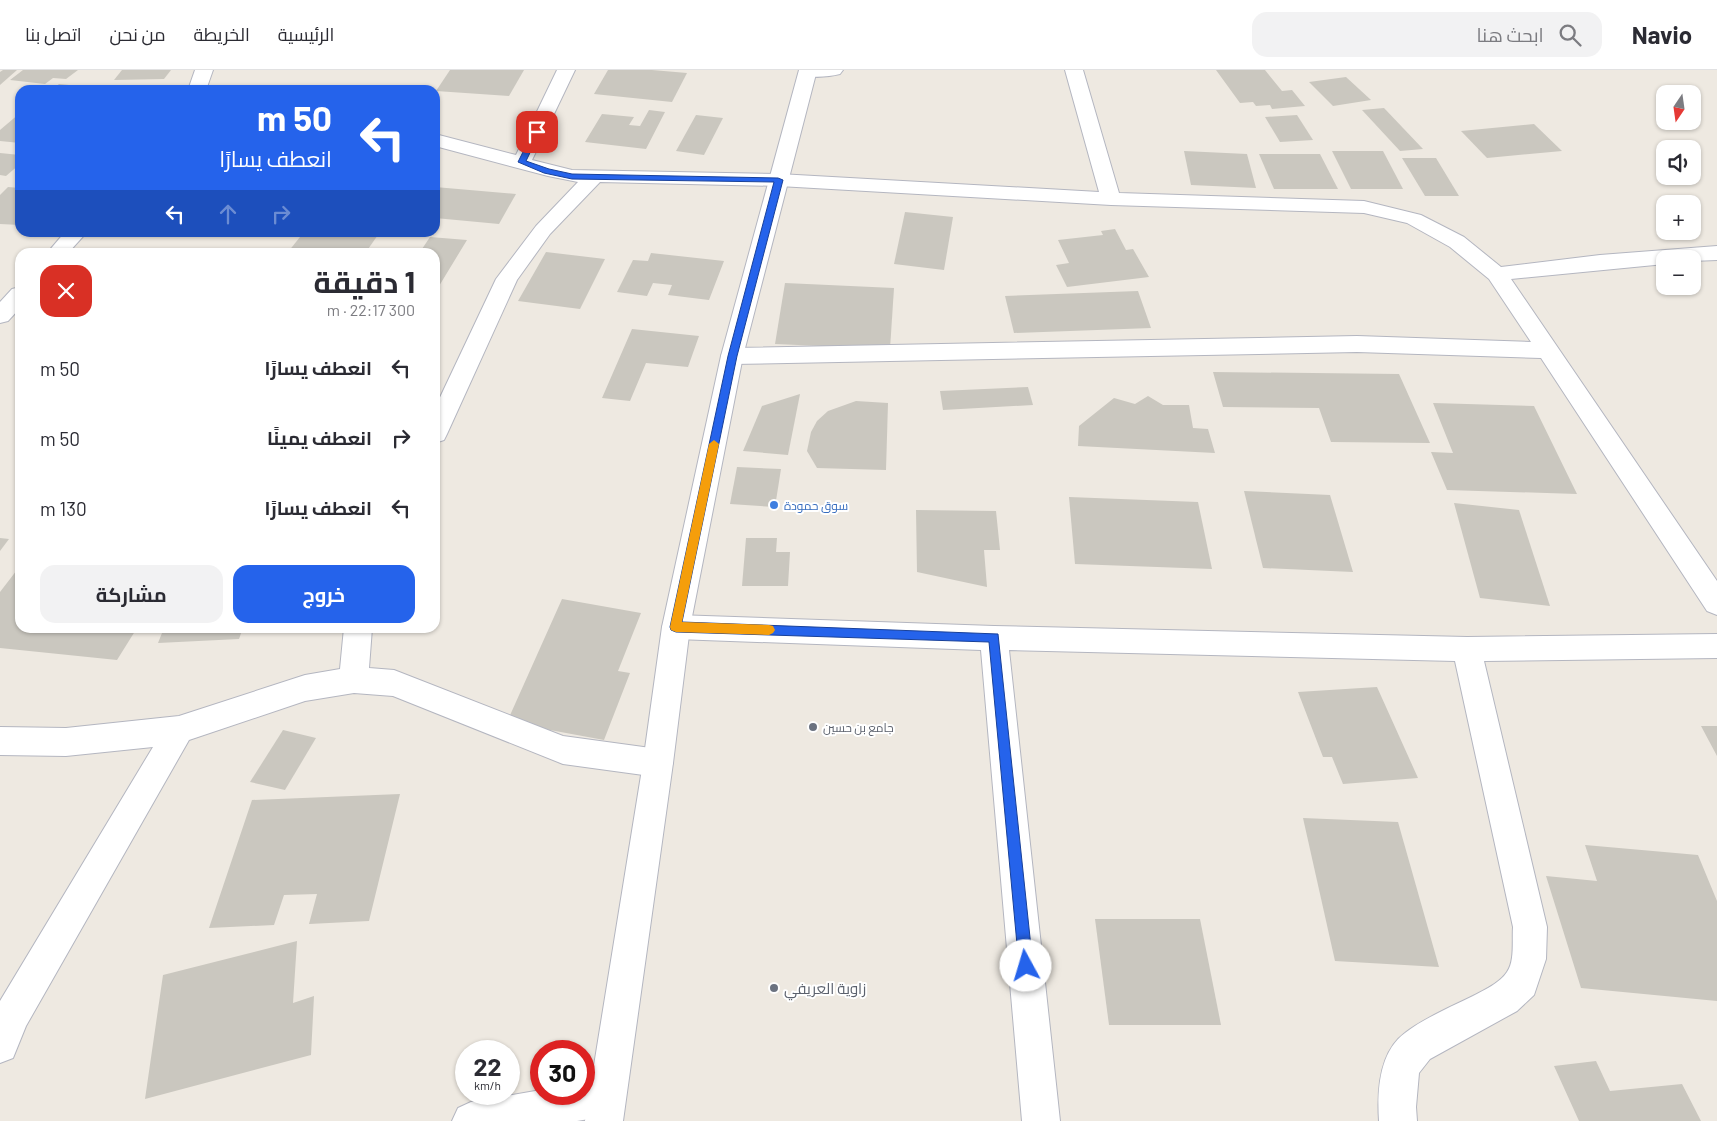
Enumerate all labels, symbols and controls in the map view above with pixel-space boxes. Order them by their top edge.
search box [1252,12,1602,57]
text: Navio [1632,20,1692,49]
icon: search [1556,21,1584,49]
text: اتصل بنا [25,23,82,45]
text: من نحن [110,23,166,45]
text: الخريطة [194,23,250,45]
text: الرئيسية [278,23,334,45]
text: ابحث هنا [1476,23,1544,46]
north arrow [1656,85,1701,130]
map controls [1656,85,1701,295]
text: 50 m [257,96,332,138]
icon: left [350,105,415,170]
pin [516,111,558,153]
icon: arrive [523,118,551,146]
button: sound [1656,140,1701,185]
text: انعطف يسارًا [219,145,332,171]
button: + [1656,195,1701,240]
icon: left [161,200,189,228]
icon: ahead [214,200,242,228]
icon: right [267,200,295,228]
button: − [1656,250,1701,295]
text: 1 دقيقة [314,263,415,299]
button: close [40,265,92,317]
text: 300 m · 22:17 [327,300,415,319]
icon: left [387,354,415,382]
text: انعطف يسارًا [265,356,372,379]
text: 50 m [40,357,80,380]
icon: right [387,424,415,452]
text: انعطف يمينًا [267,426,372,449]
text: 50 m [40,427,80,450]
icon: left [387,494,415,522]
text: انعطف يسارًا [265,496,372,519]
text: 130 m [40,497,87,520]
place label: سوق حمودة [784,498,848,513]
marker: سوق حمودة [768,499,780,511]
button: مشاركة [40,565,223,623]
button: خروج [233,565,415,623]
place label: جامع بن حسين [823,720,894,736]
marker: جامع بن حسين [807,721,819,733]
position arrow [999,939,1051,991]
place label: زاوية العريفي [784,979,866,1001]
marker: زاوية العريفي [768,982,780,994]
speed limit sign: 30 [530,1040,595,1105]
text: 22 [473,1051,502,1081]
text: km/h [474,1078,501,1092]

